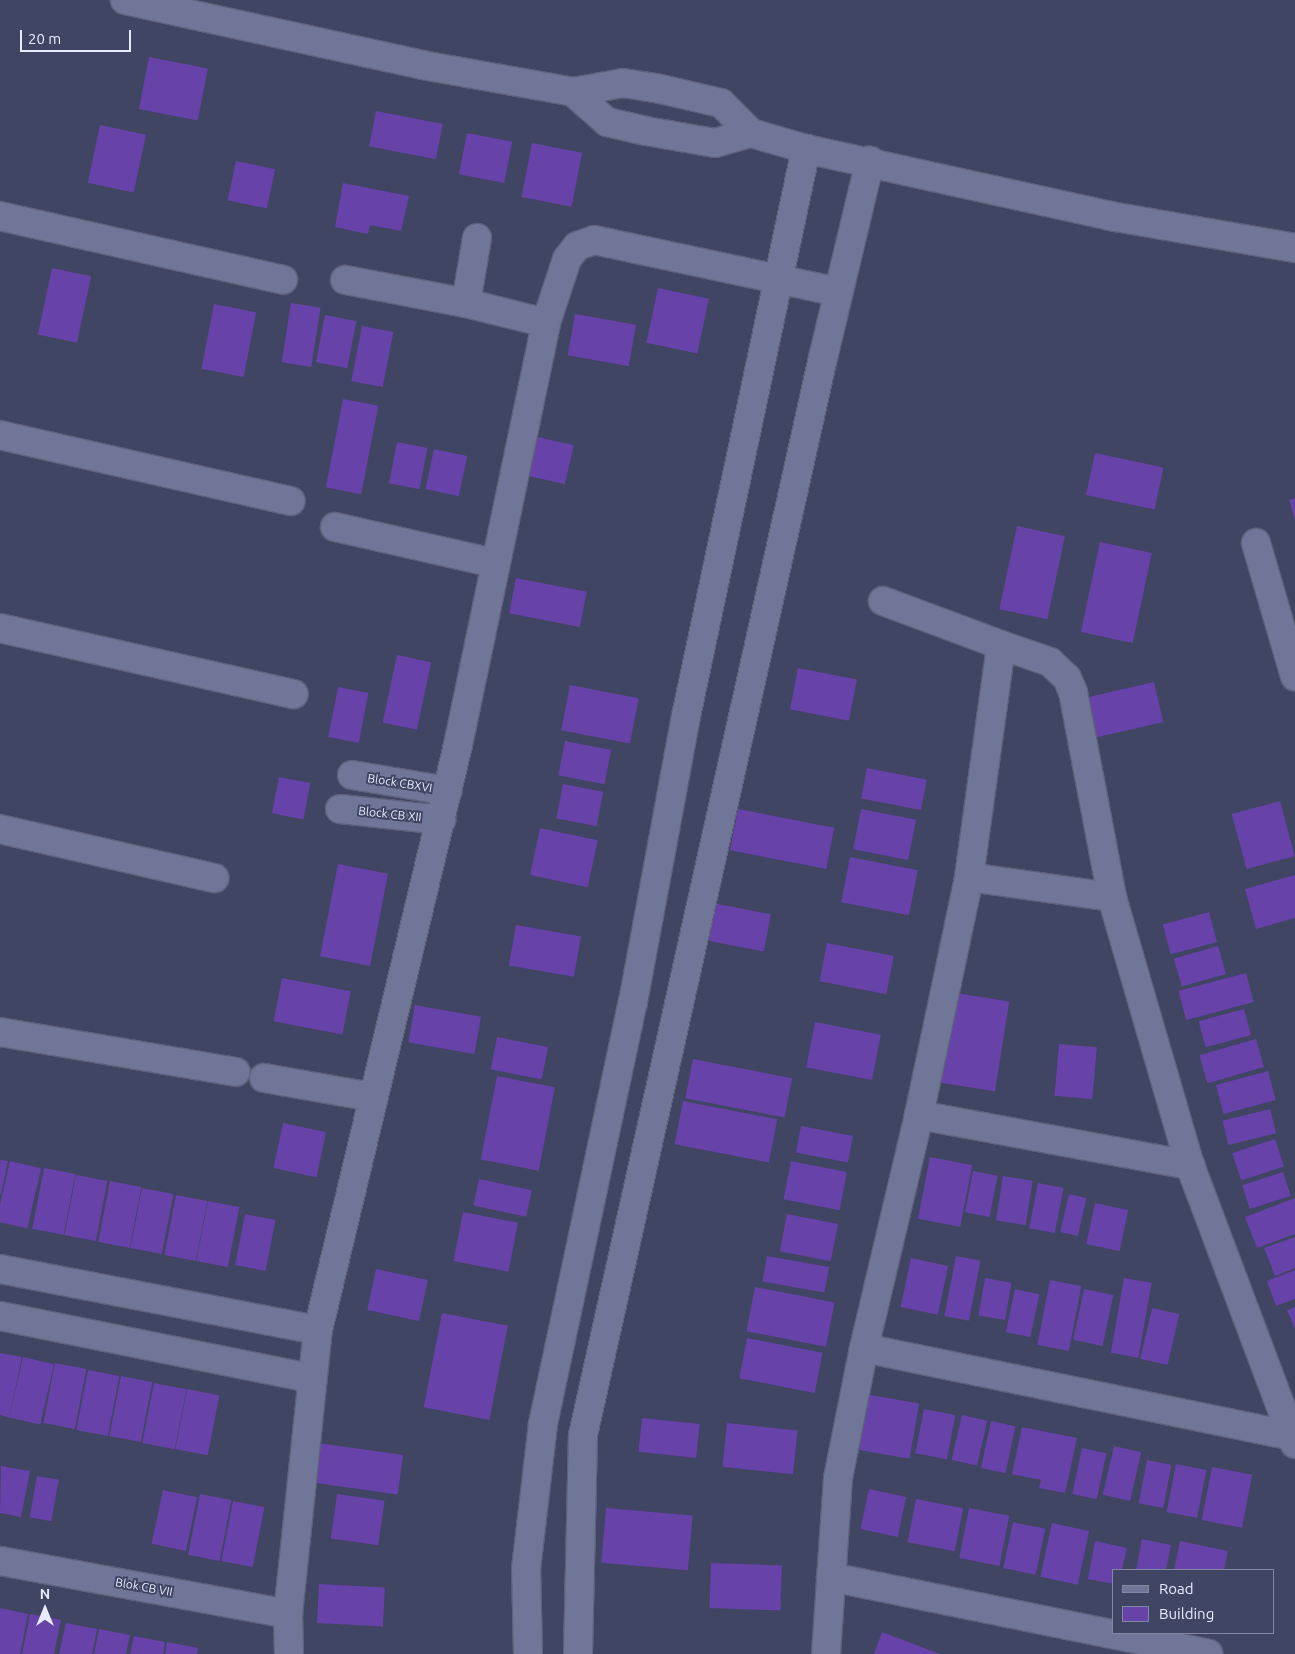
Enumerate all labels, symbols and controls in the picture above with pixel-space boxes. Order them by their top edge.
scale bar [22,20,134,52]
text: 20 m [28,30,61,47]
street label: Block CBXVI [367,771,433,795]
street label: Block CB XII [358,804,422,824]
legend [1112,1569,1275,1634]
street label: Blok CB VII [114,1575,174,1599]
text: Road [1159,1580,1194,1597]
north arrow [20,1584,70,1634]
text: N [40,1586,50,1602]
text: Building [1159,1605,1214,1622]

